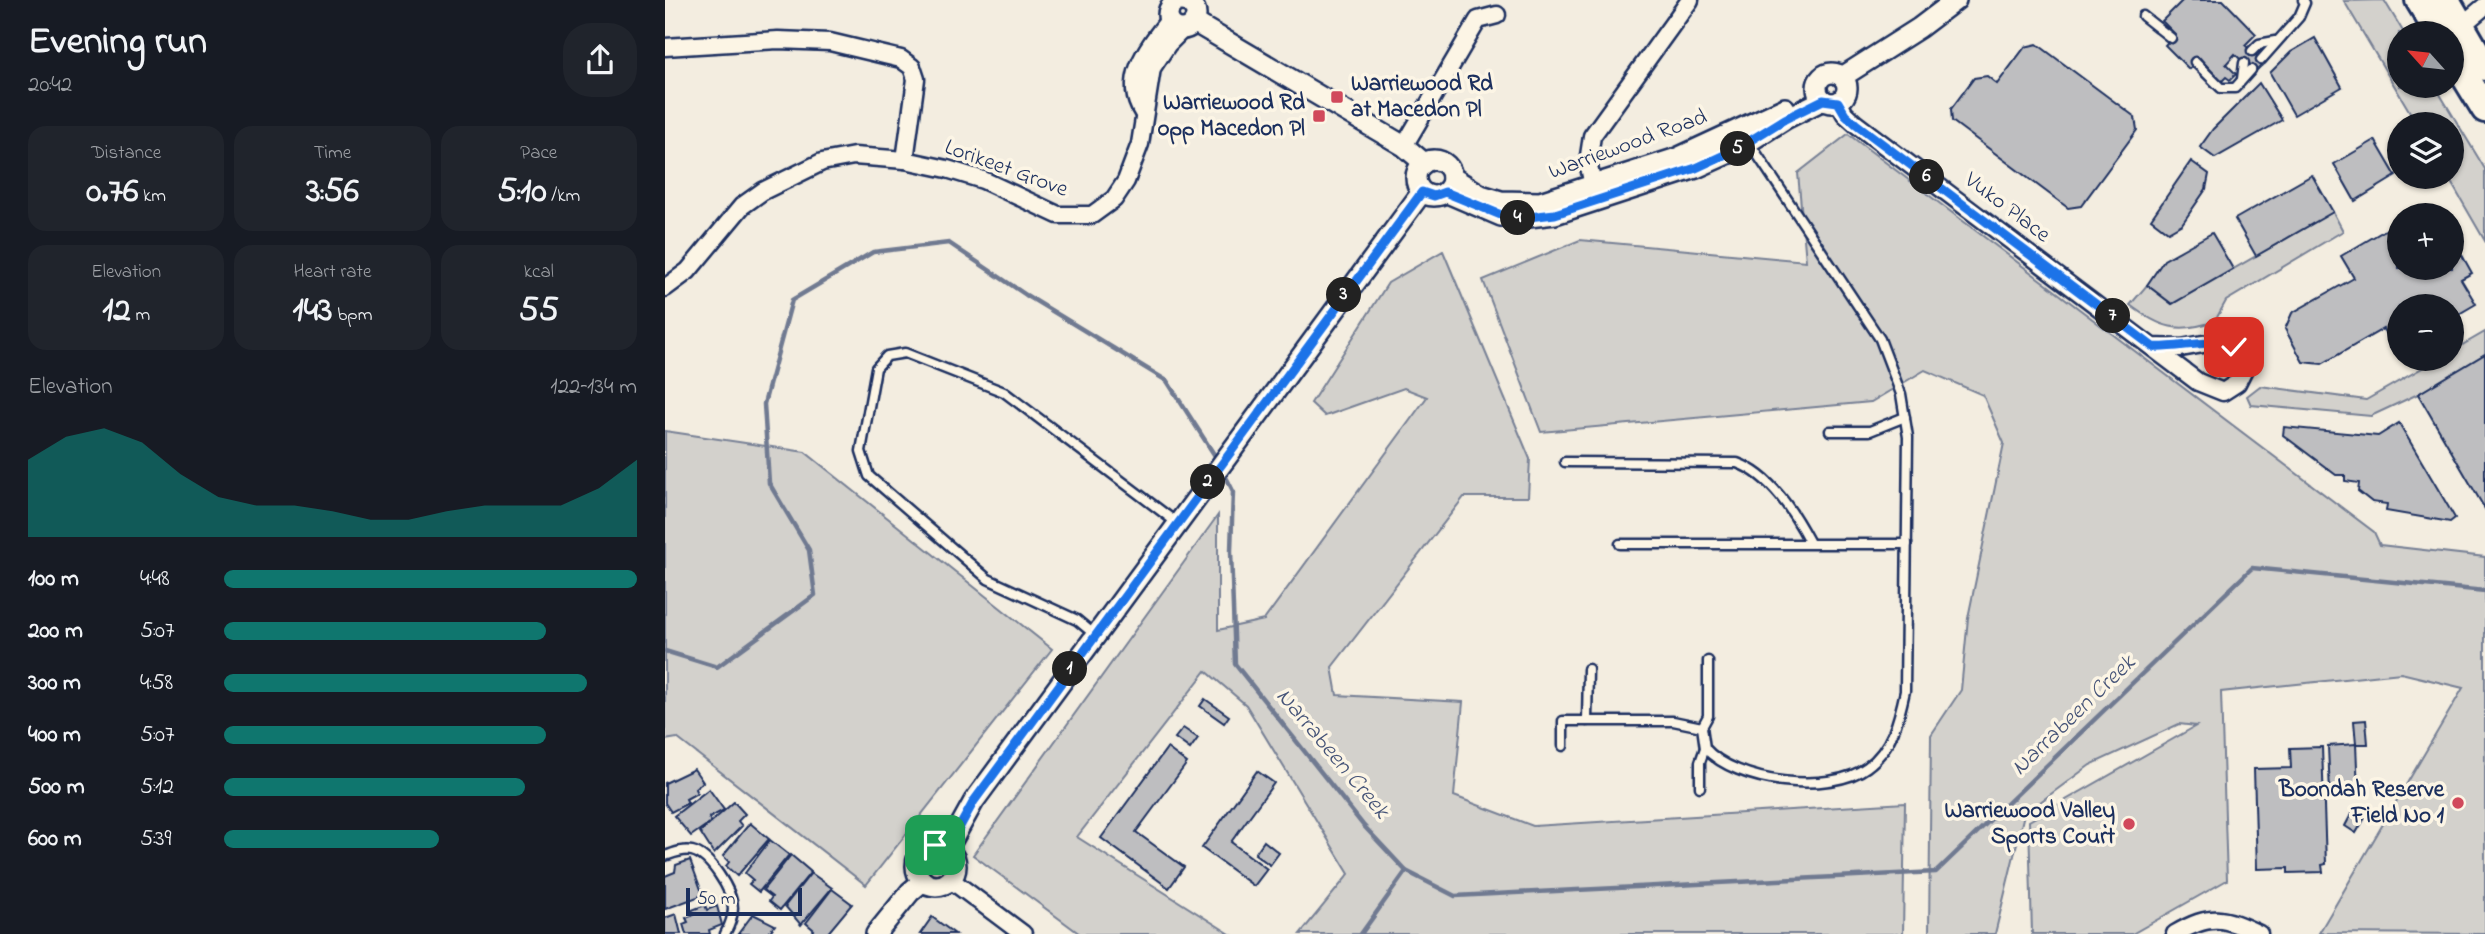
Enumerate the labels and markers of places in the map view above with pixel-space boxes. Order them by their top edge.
place label: Warriewood Rd at Macedon Pl [1351,68,1493,127]
place label: Warriewood Rd opp Macedon Pl [1158,87,1305,146]
marker: Warriewood Rd at Macedon Pl [1329,89,1345,105]
marker: Warriewood Rd opp Macedon Pl [1311,108,1327,124]
pin: 5 [1721,132,1755,166]
pin: 6 [1909,160,1945,194]
pin: 4 [1501,200,1535,235]
pin: 3 [1327,278,1361,312]
pin: 7 [2095,298,2131,334]
pin [2204,317,2264,377]
pin: 2 [1191,464,1225,500]
pin: 1 [1053,652,1087,686]
place label: Boondah Reserve Field No 1 [2278,774,2445,833]
place label: Warriewood Valley Sports Court [1945,795,2115,854]
marker: Boondah Reserve Field No 1 [2450,795,2466,811]
pin [905,815,965,875]
marker: Warriewood Valley Sports Court [2121,816,2137,832]

